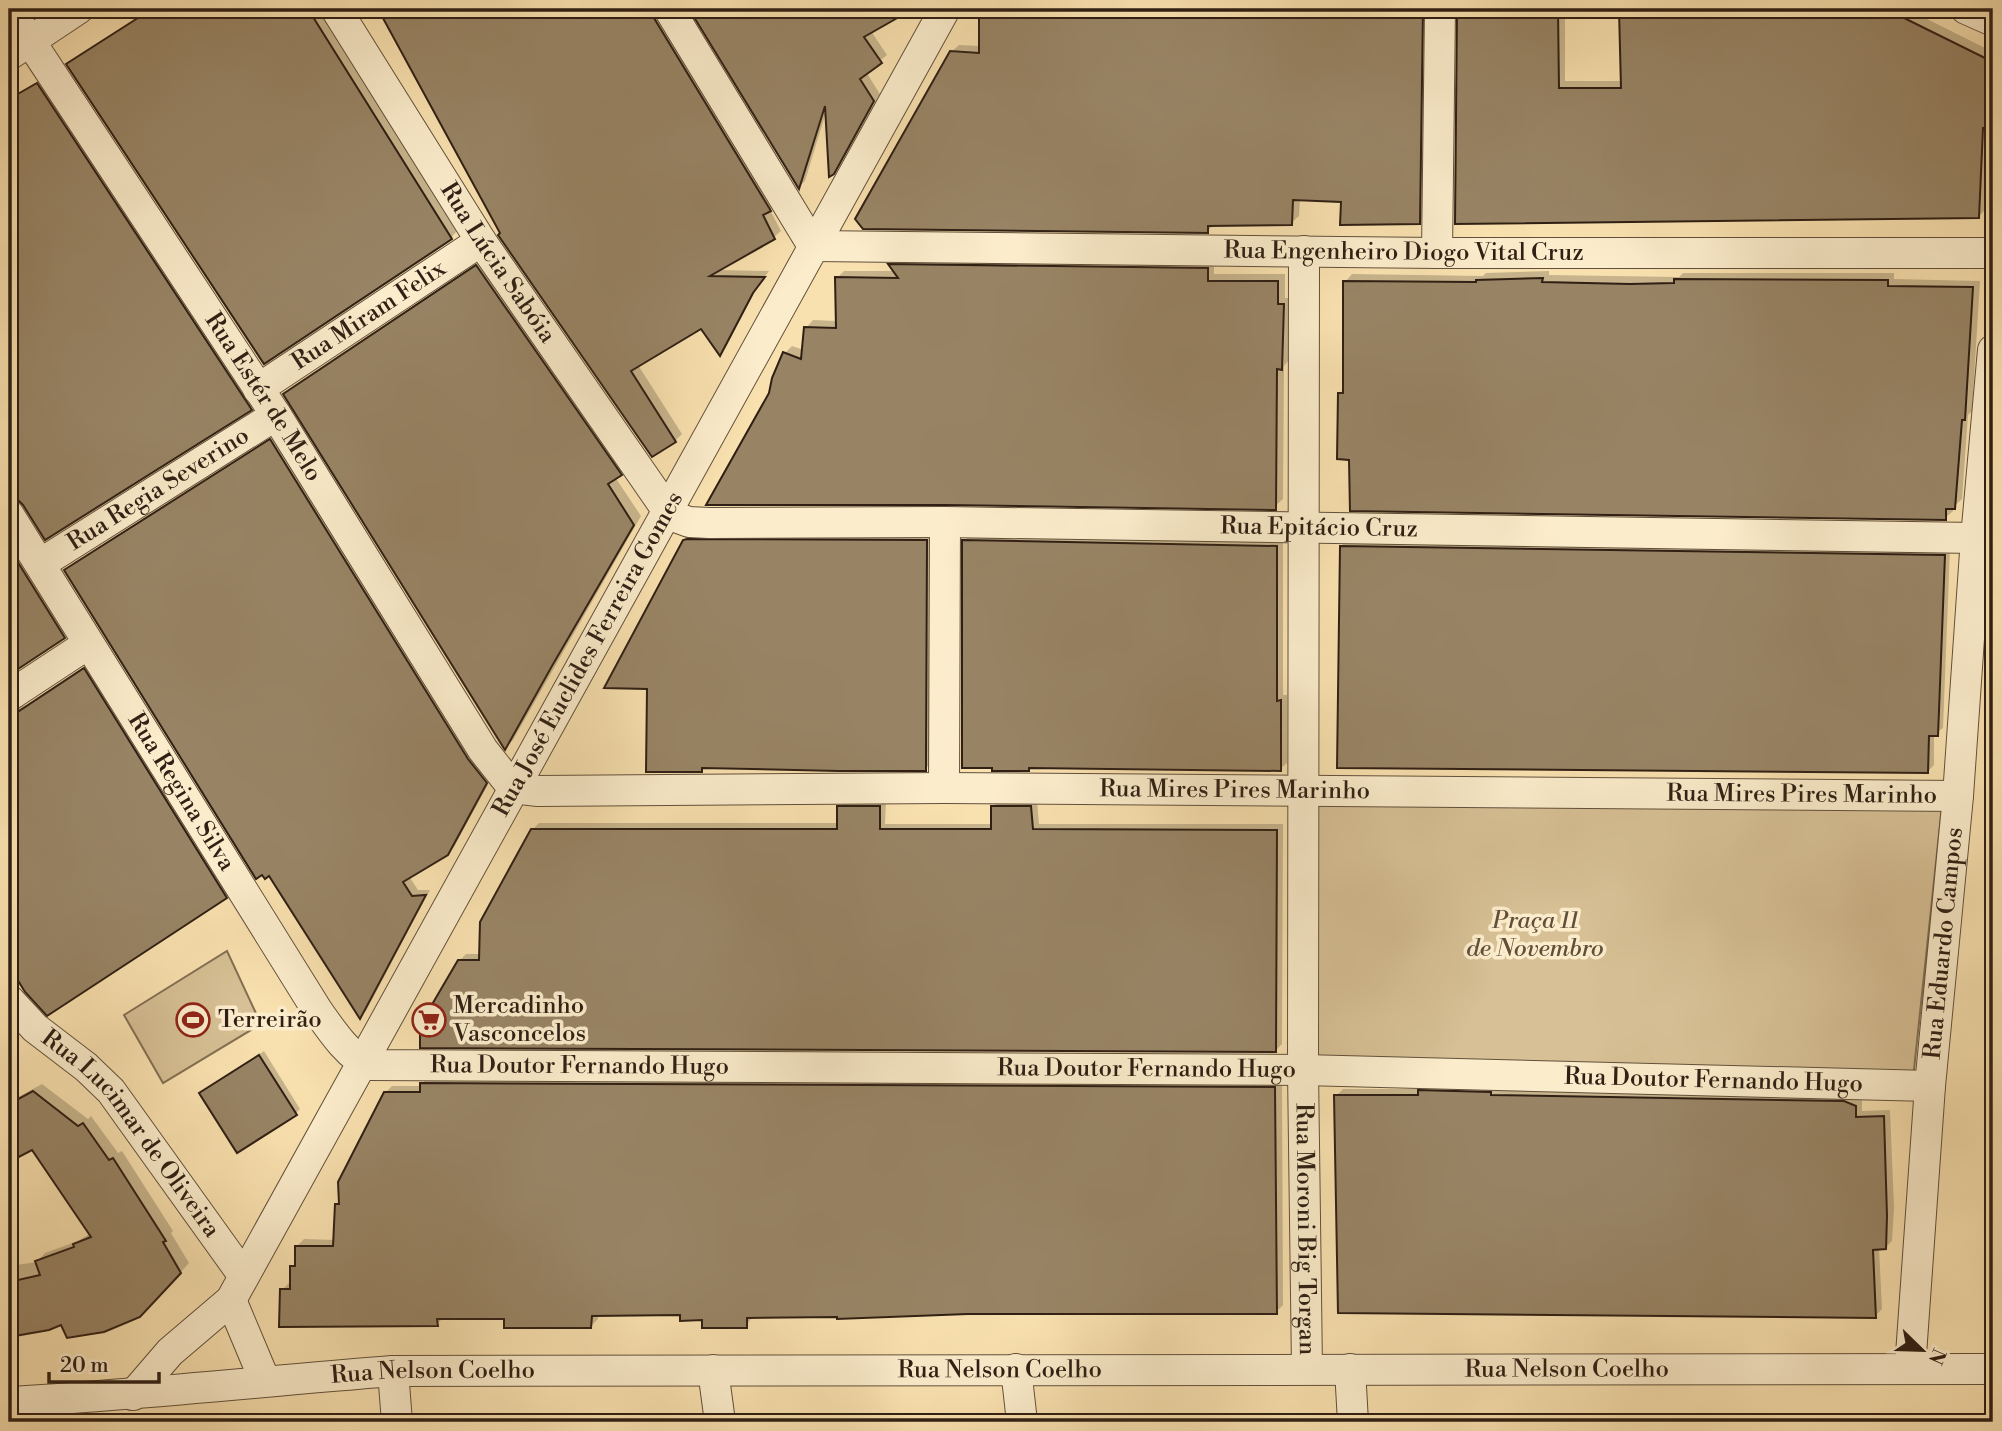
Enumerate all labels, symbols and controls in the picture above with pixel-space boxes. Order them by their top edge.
street label: Rua Lúcia Sabóia [433,177,563,350]
street label: Rua Engenheiro Diogo Vital Cruz [1223,236,1584,268]
street label: Rua Miram Felix [286,253,452,377]
street label: Rua Estér de Melo [198,307,329,487]
street label: Rua Regia Severino [62,421,255,558]
street label: Rua José Euclides Ferreira Gomes [486,486,690,822]
street label: Rua Epitácio Cruz [1220,511,1418,544]
street label: Rua Regina Silva [121,707,242,877]
street label: Rua Mires Pires Marinho [1099,774,1370,806]
street label: Rua Mires Pires Marinho [1666,779,1937,811]
street label: Rua Eduardo Campos [1918,826,1970,1061]
park label: Praça 11 de Novembro [1466,906,1604,964]
place label: Mercadinho Vasconcelos [452,991,586,1049]
sports icon: Terreirão [174,1001,212,1039]
supermarket icon: Mercadinho Vasconcelos [410,1001,448,1039]
place label: Terreirão [218,1005,322,1035]
street label: Rua Lucimar de Oliveira [35,1023,227,1244]
street label: Rua Doutor Fernando Hugo [430,1050,729,1082]
street label: Rua Doutor Fernando Hugo [997,1053,1296,1085]
street label: Rua Doutor Fernando Hugo [1564,1062,1863,1099]
street label: Rua Moroni Big Torgan [1288,1103,1322,1355]
north arrow [1886,1316,1956,1386]
scale bar [49,1340,159,1384]
text: N [1923,1345,1951,1368]
text: 20 m [60,1353,109,1379]
street label: Rua Nelson Coelho [1464,1354,1669,1385]
street label: Rua Nelson Coelho [897,1355,1102,1385]
street label: Rua Nelson Coelho [329,1356,535,1391]

